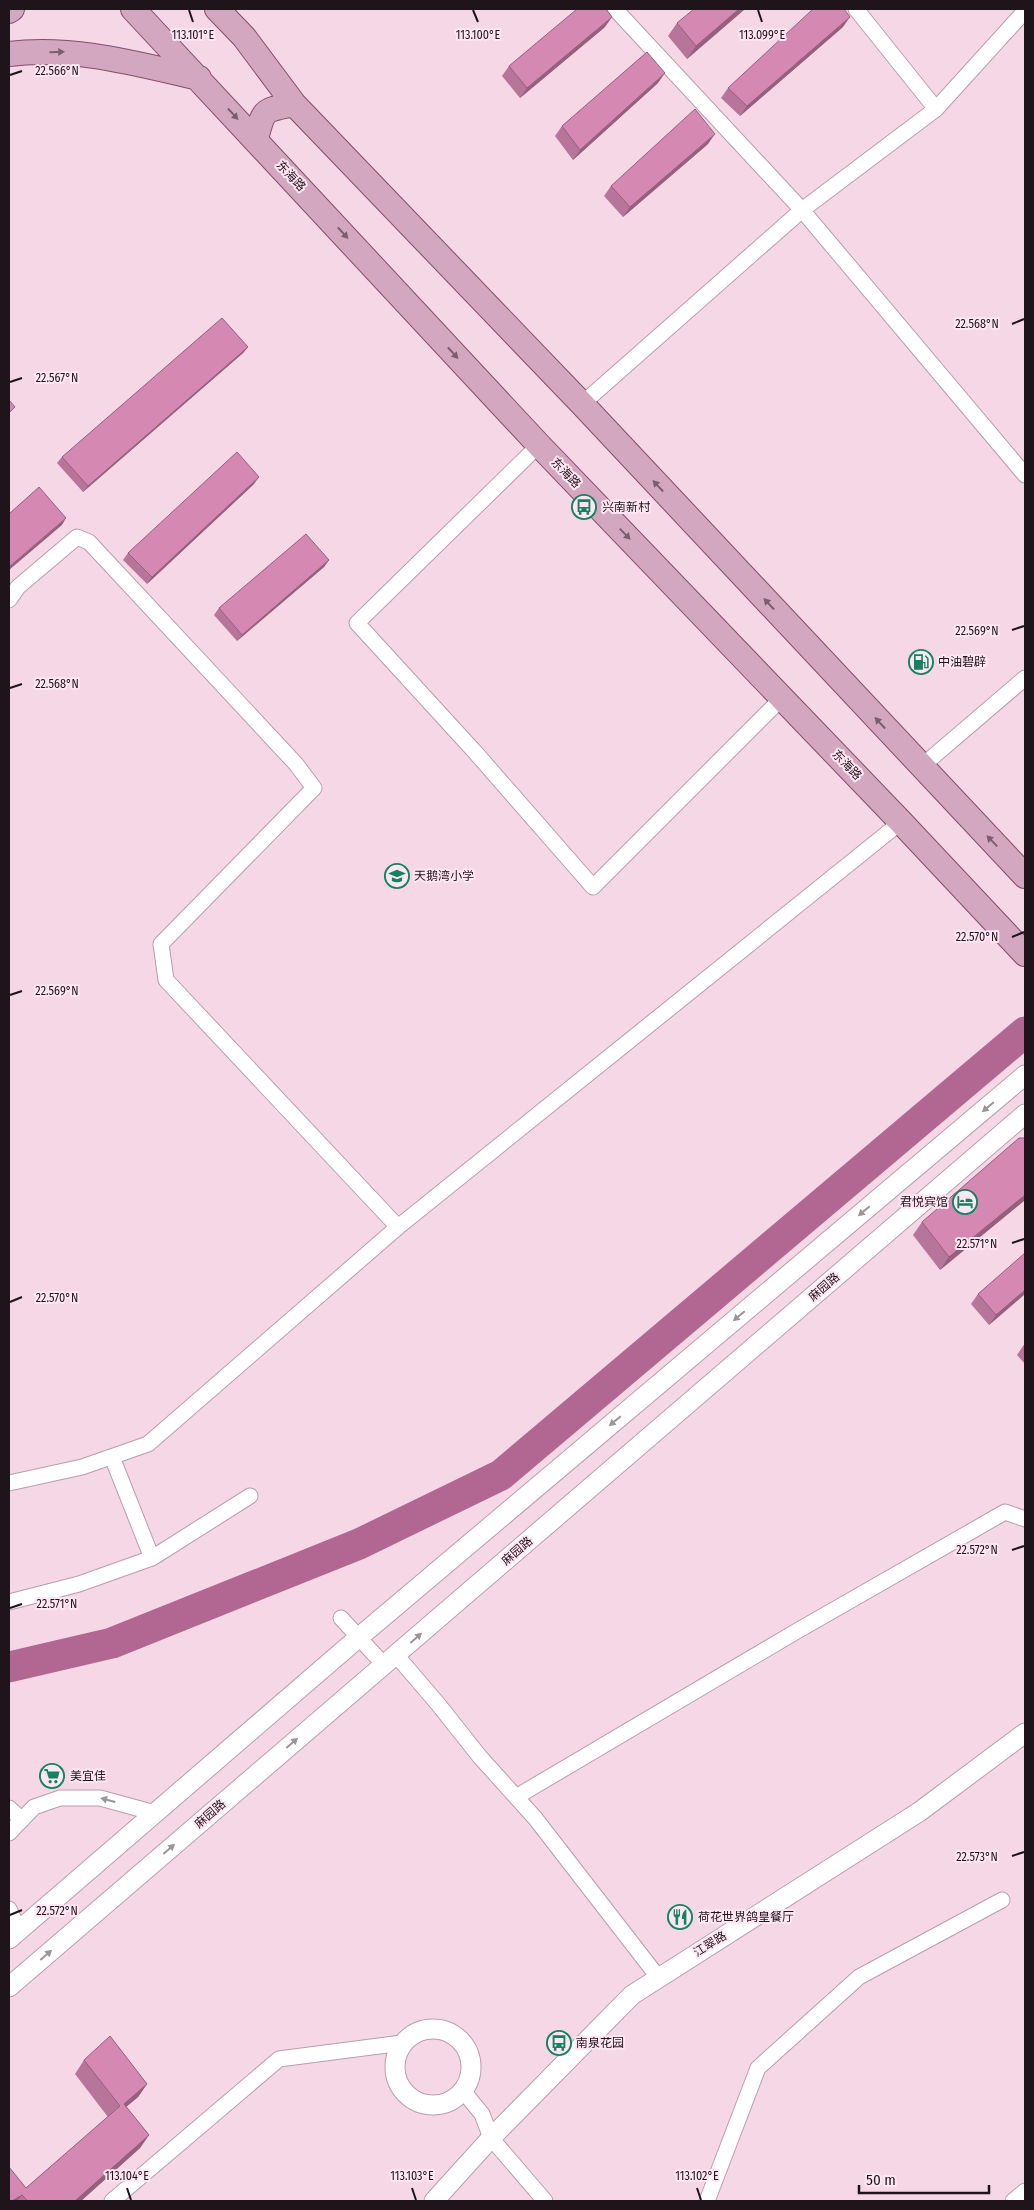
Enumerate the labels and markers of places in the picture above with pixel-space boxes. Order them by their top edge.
bus stop icon: 兴南新村 [571,494,597,520]
place label: 兴南新村 [602,500,651,514]
fuel station icon: 中油碧辟 [908,649,934,675]
place label: 中油碧辟 [938,655,986,669]
school or university icon: 天鹅湾小学 [384,863,410,889]
place label: 天鹅湾小学 [414,869,474,883]
hotel icon: 君悦宾馆 [952,1189,978,1215]
place label: 君悦宾馆 [900,1195,948,1209]
supermarket icon: 美宜佳 [39,1763,65,1789]
place label: 美宜佳 [70,1769,106,1783]
restaurant icon: 荷花世界鸽皇餐厅 [667,1904,693,1930]
place label: 荷花世界鸽皇餐厅 [698,1910,794,1924]
bus stop icon: 南泉花园 [546,2030,572,2056]
place label: 南泉花园 [576,2036,624,2050]

